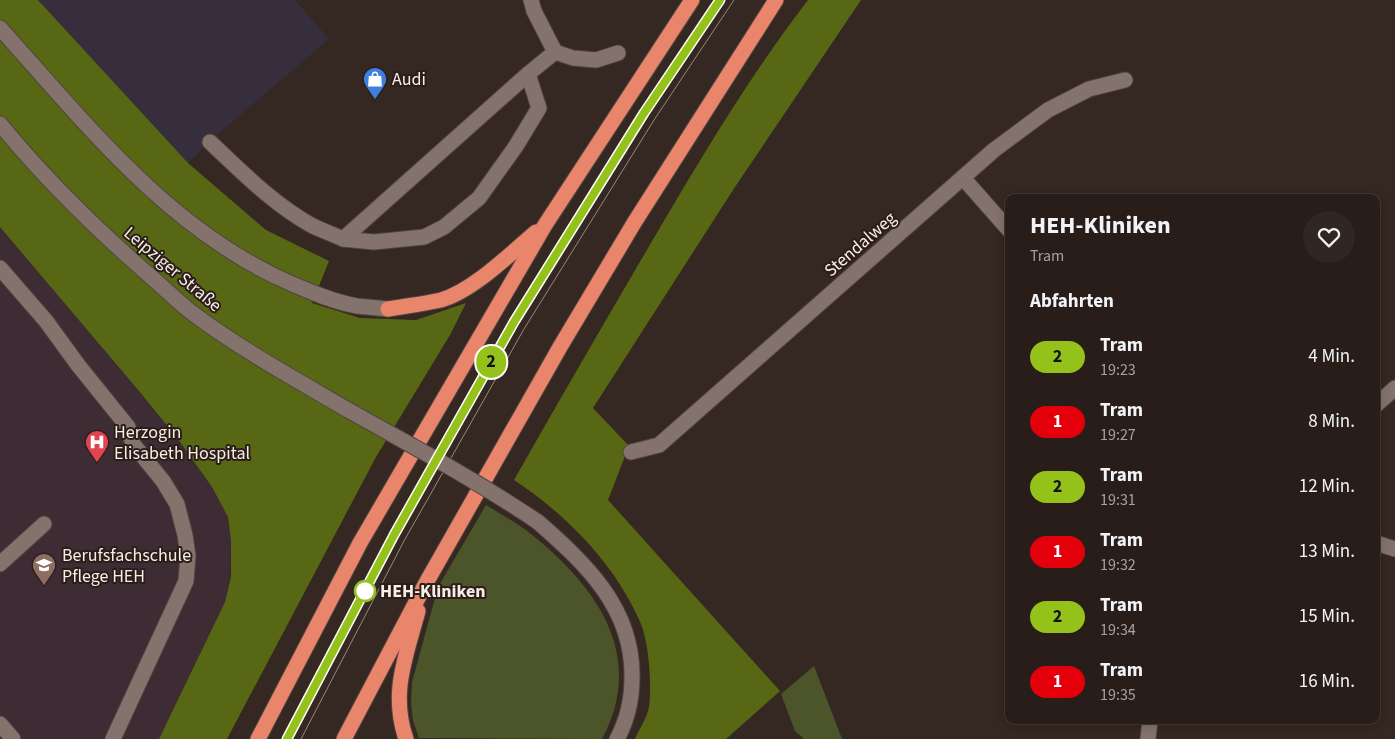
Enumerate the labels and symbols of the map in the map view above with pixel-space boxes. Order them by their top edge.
shop icon: Audi [362,66,388,100]
place label: Audi [392,67,426,92]
street label: Stendalweg [819,206,902,283]
street label: Leipziger Straße [118,221,227,318]
line badge: 2 [475,346,507,378]
place label: Herzogin Elisabeth Hospital [114,420,250,466]
hospital icon: Herzogin Elisabeth Hospital [84,429,110,463]
place label: Berufsfachschule Pflege HEH [62,543,191,589]
school or university icon: Berufsfachschule Pflege HEH [31,552,57,586]
place label: HEH-Kliniken [380,579,486,604]
marker: HEH-Kliniken [354,580,376,602]

